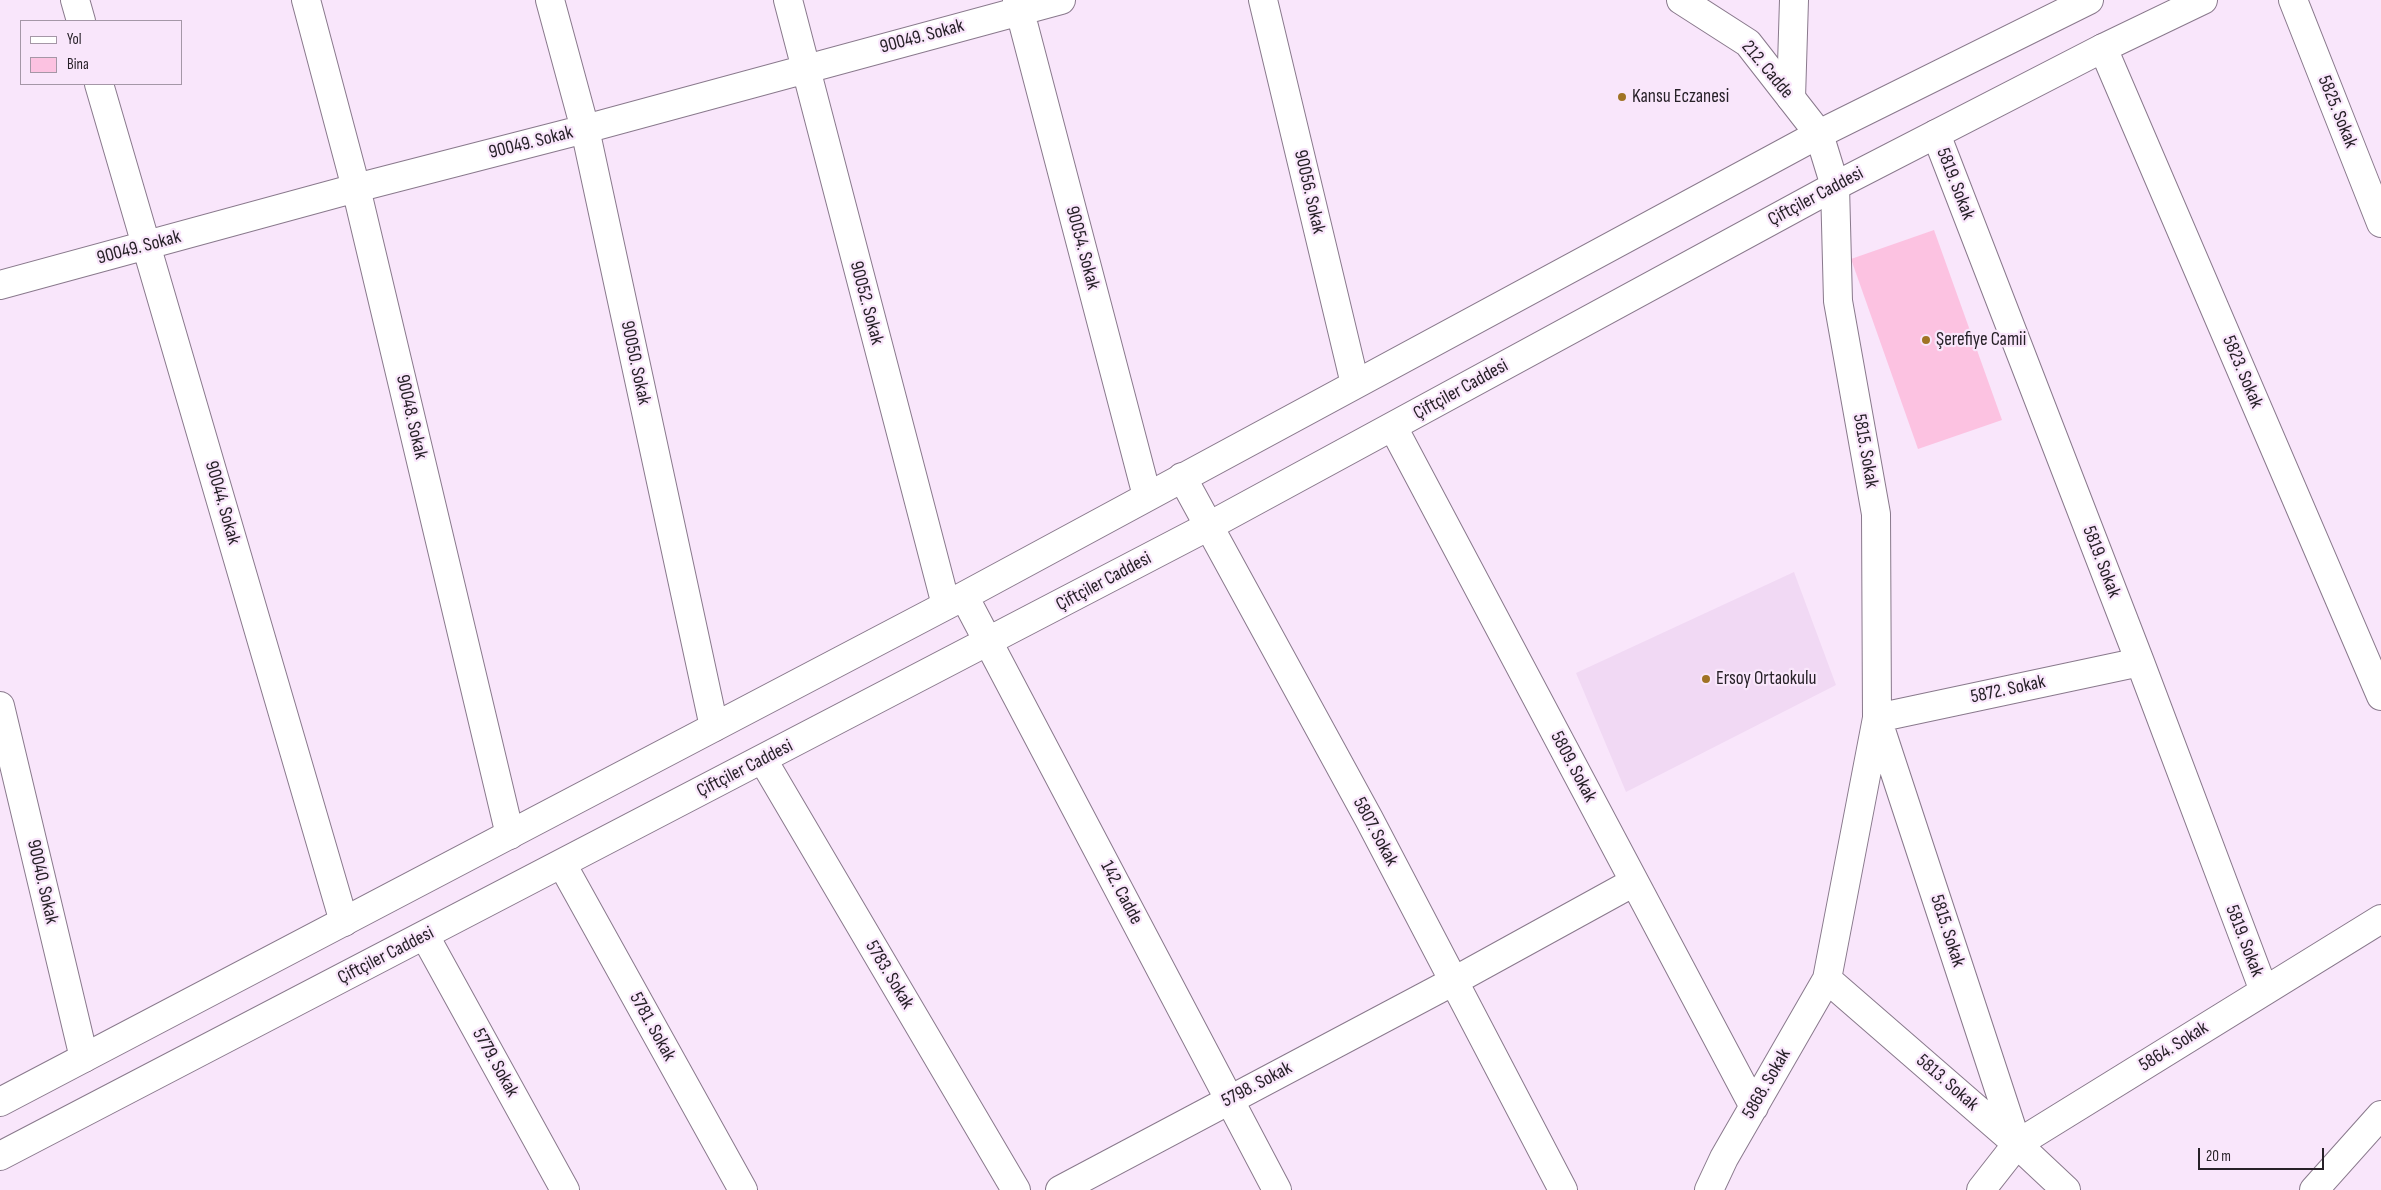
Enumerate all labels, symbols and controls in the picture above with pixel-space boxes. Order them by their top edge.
street label: 90049. Sokak [878,15,966,59]
legend [20,20,182,85]
text: Yol [67,30,82,49]
street label: 212. Cadde [1736,36,1798,104]
text: Bina [67,55,89,74]
street label: 5825. Sokak [2312,72,2362,152]
place label: Kansu Eczanesi [1632,86,1729,108]
marker: Kansu Eczanesi [1616,91,1628,103]
street label: 90049. Sokak [487,122,575,164]
street label: 5819. Sokak [1931,145,1979,223]
street label: 90056. Sokak [1288,148,1330,236]
street label: Çiftçiler Caddesi [1764,162,1868,232]
street label: 90054. Sokak [1060,204,1104,292]
street label: 90049. Sokak [95,226,183,270]
street label: 90052. Sokak [844,259,888,347]
street label: 90050. Sokak [615,319,655,407]
place label: Şerefiye Camii [1936,329,2026,351]
street label: 5823. Sokak [2217,332,2267,412]
marker: Şerefiye Camii [1920,334,1932,346]
street label: Çiftçiler Caddesi [1410,355,1512,425]
street label: 90048. Sokak [390,373,432,461]
street label: 5815. Sokak [1847,412,1883,490]
street label: 90044. Sokak [199,459,245,547]
street label: 5819. Sokak [2077,523,2125,601]
street label: Çiftçiler Caddesi [1052,547,1156,617]
place label: Ersoy Ortaokulu [1716,668,1817,690]
street label: 5872. Sokak [1969,671,2047,709]
marker: Ersoy Ortaokulu [1700,673,1712,685]
street label: 5809. Sokak [1545,728,1601,806]
street label: Çiftçiler Caddesi [693,735,797,803]
street label: 5807. Sokak [1347,794,1403,870]
street label: 90040. Sokak [21,838,63,926]
street label: 142. Cadde [1095,857,1147,929]
street label: 5815. Sokak [1925,892,1969,970]
street label: 5819. Sokak [2220,902,2268,980]
street label: Çiftçiler Caddesi [334,922,438,990]
street label: 5783. Sokak [860,937,918,1013]
street label: 5781. Sokak [624,989,680,1065]
street label: 5864. Sokak [2135,1017,2213,1077]
street label: 5779. Sokak [467,1025,523,1101]
street label: 5868. Sokak [1738,1045,1796,1123]
street label: 5813. Sokak [1911,1050,1983,1116]
street label: 5798. Sokak [1218,1057,1296,1113]
scale bar [2201,1138,2327,1170]
text: 20 m [2206,1147,2231,1166]

